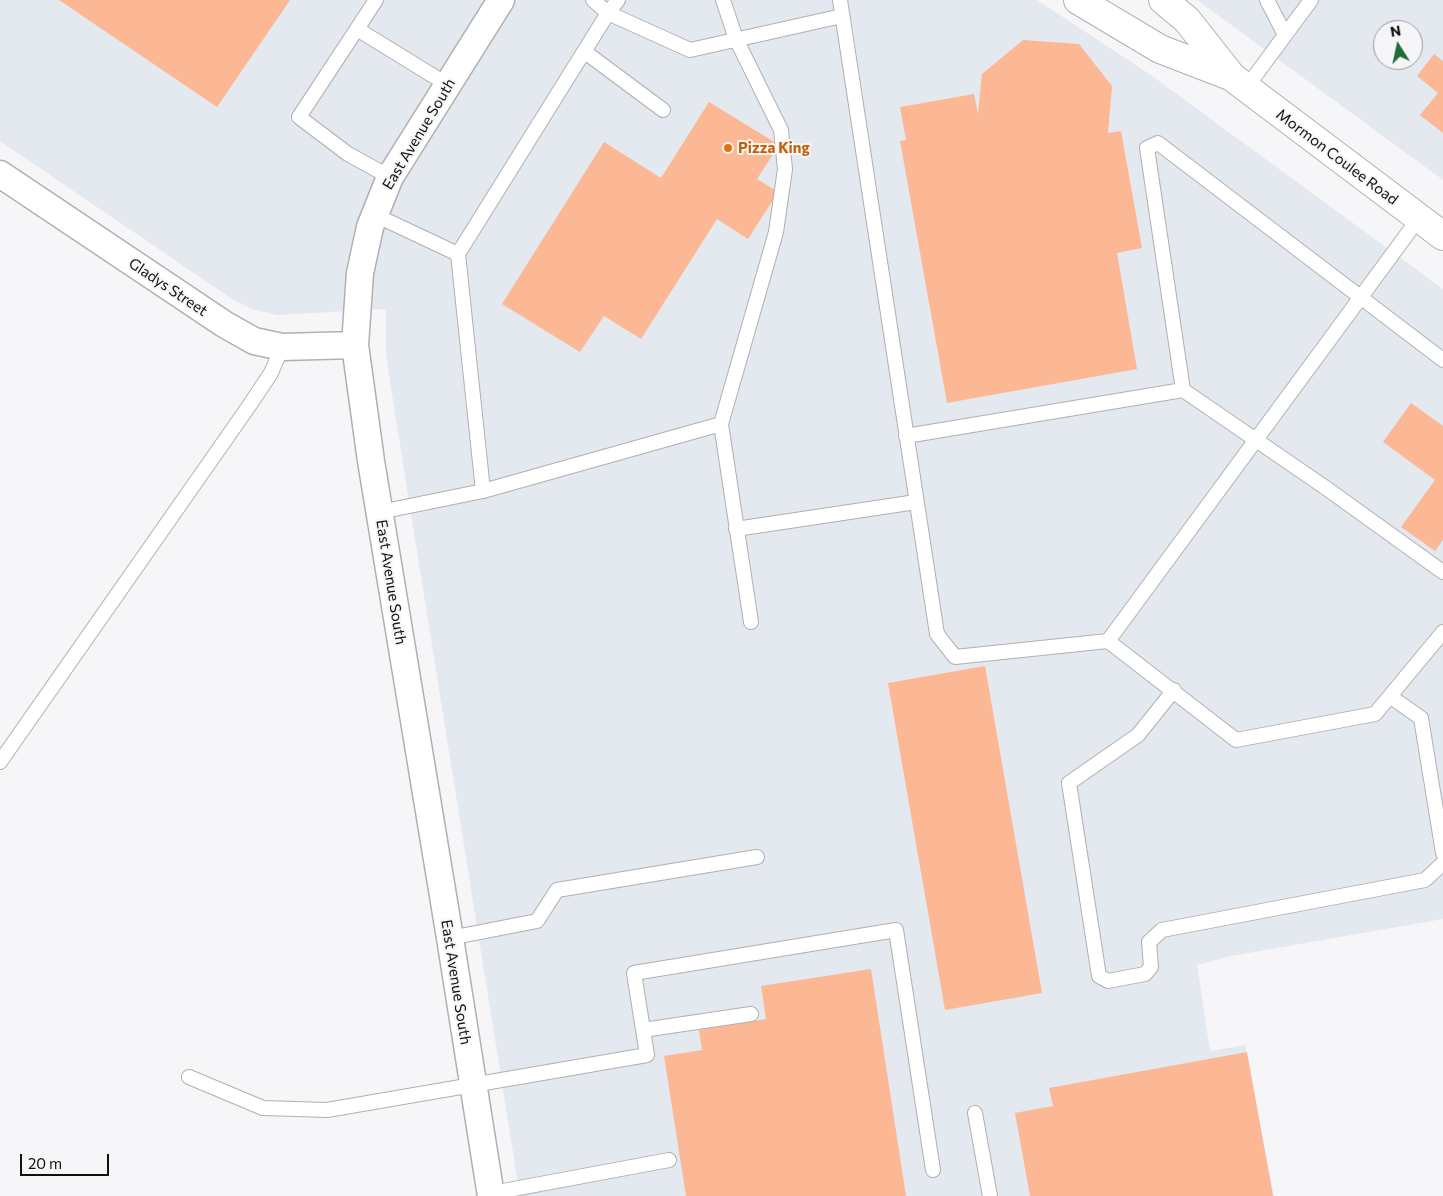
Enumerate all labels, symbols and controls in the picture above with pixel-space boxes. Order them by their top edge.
north arrow [1373,20,1423,70]
text: N [1389,21,1402,40]
street label: East Avenue South [379,75,459,193]
street label: Mormon Coulee Road [1273,105,1401,209]
place label: Pizza King [738,139,810,157]
marker: Pizza King [722,142,734,154]
street label: Gladys Street [125,254,211,320]
street label: East Avenue South [372,518,410,646]
street label: East Avenue South [437,918,475,1046]
scale bar [22,1144,111,1176]
text: 20 m [28,1154,62,1172]

